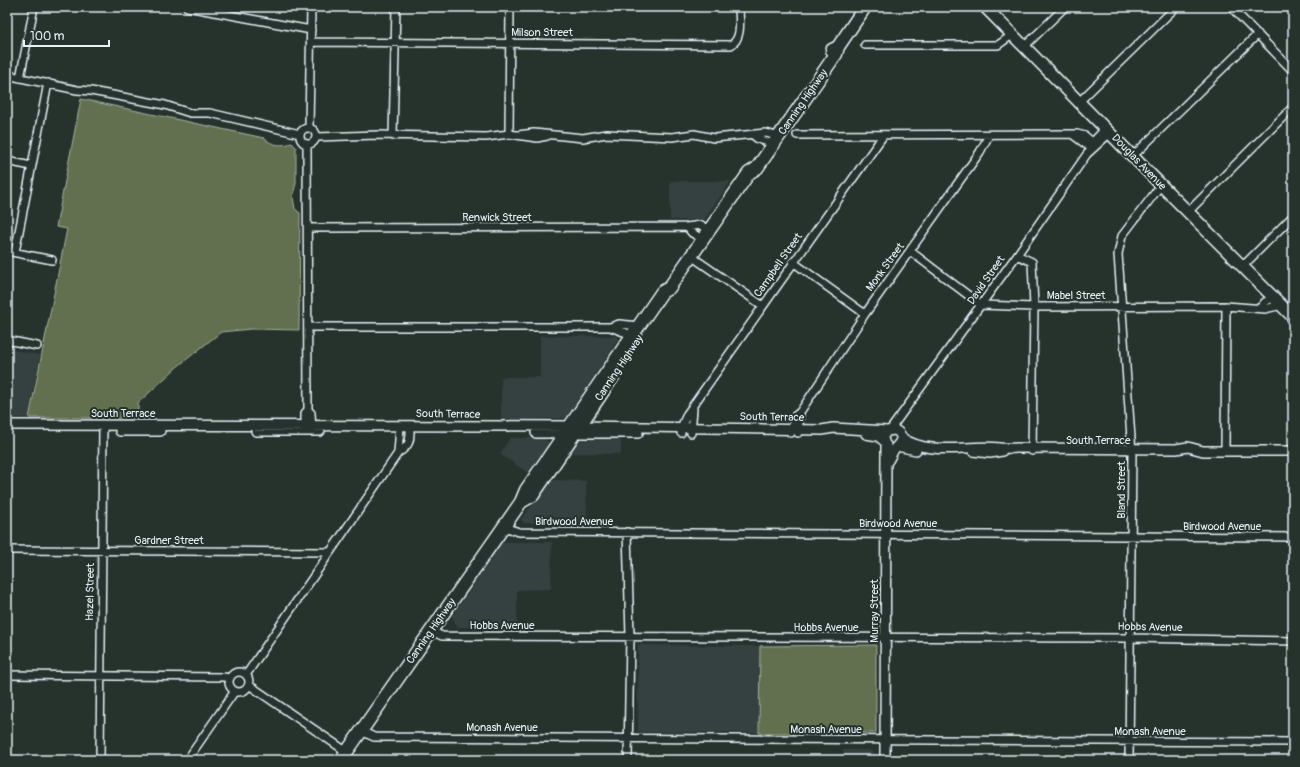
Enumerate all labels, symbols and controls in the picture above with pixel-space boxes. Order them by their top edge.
scale bar [24,22,109,48]
street label: Milson Street [511,26,573,39]
text: 100 m [30,29,65,44]
street label: Canning Highway [776,66,831,137]
street label: Douglas Avenue [1109,131,1169,193]
street label: Renwick Street [462,211,532,224]
street label: Campbell Street [751,230,805,300]
street label: Monk Street [863,240,907,294]
street label: David Street [964,253,1008,307]
street label: Mabel Street [1047,289,1106,302]
street label: Canning Highway [592,332,646,404]
street label: South Terrace [91,407,156,420]
street label: South Terrace [416,407,481,421]
street label: South Terrace [740,410,805,424]
street label: South Terrace [1066,434,1131,447]
street label: Bland Street [1115,461,1128,519]
street label: Birdwood Avenue [535,515,614,528]
street label: Birdwood Avenue [859,517,938,530]
street label: Birdwood Avenue [1183,520,1262,533]
street label: Gardner Street [134,534,204,547]
street label: Hazel Street [83,562,97,621]
street label: Murray Street [868,579,881,643]
street label: Canning Highway [404,595,459,666]
street label: Hobbs Avenue [470,619,535,632]
street label: Hobbs Avenue [1117,620,1183,634]
street label: Hobbs Avenue [794,621,859,634]
street label: Monash Avenue [466,721,538,734]
street label: Monash Avenue [790,723,862,736]
street label: Monash Avenue [1114,725,1186,738]

